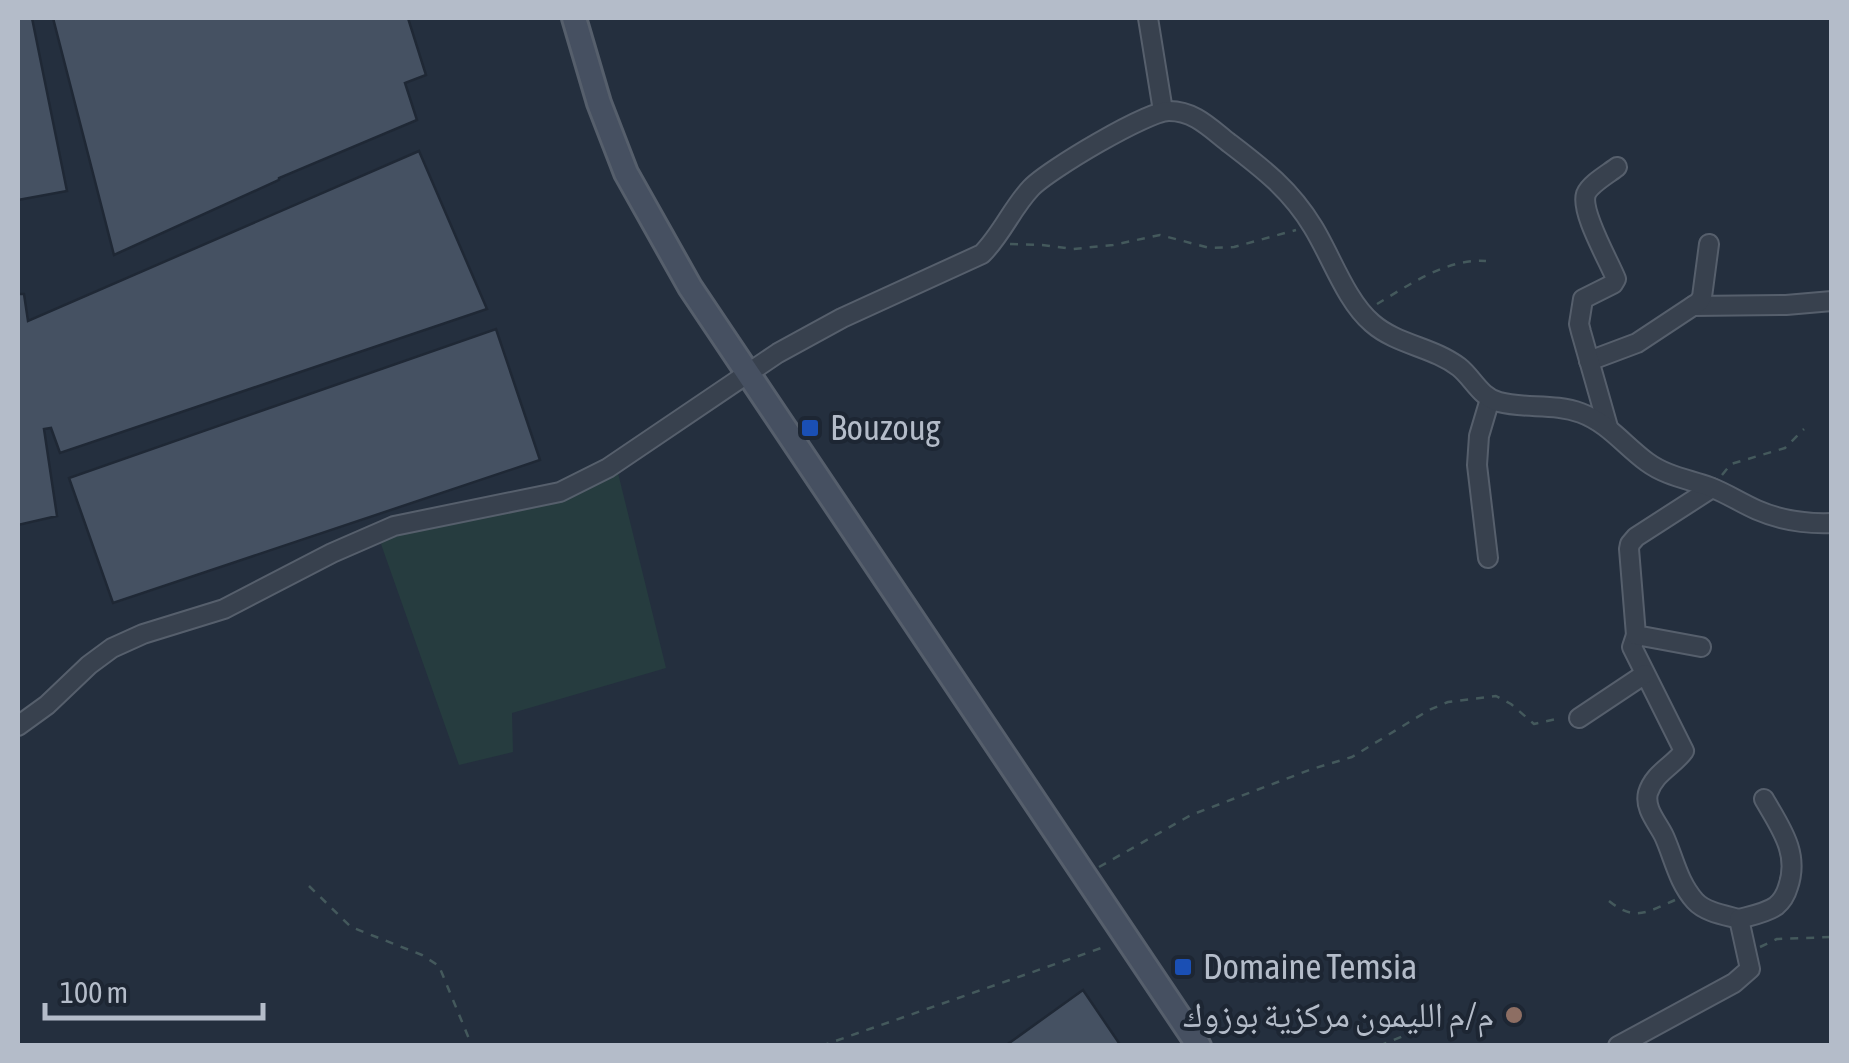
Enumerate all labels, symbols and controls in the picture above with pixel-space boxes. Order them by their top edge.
place label: Bouzoug [830,407,941,447]
marker: Bouzoug [799,417,821,439]
place label: Domaine Temsia [1203,946,1417,986]
marker: Domaine Temsia [1172,956,1194,978]
scale bar [45,958,262,1020]
text: 100 m [60,975,128,1009]
place label: م/م الليمون مركزية بوزوك [1183,994,1494,1038]
marker: م/م الليمون مركزية بوزوك [1503,1004,1525,1026]

